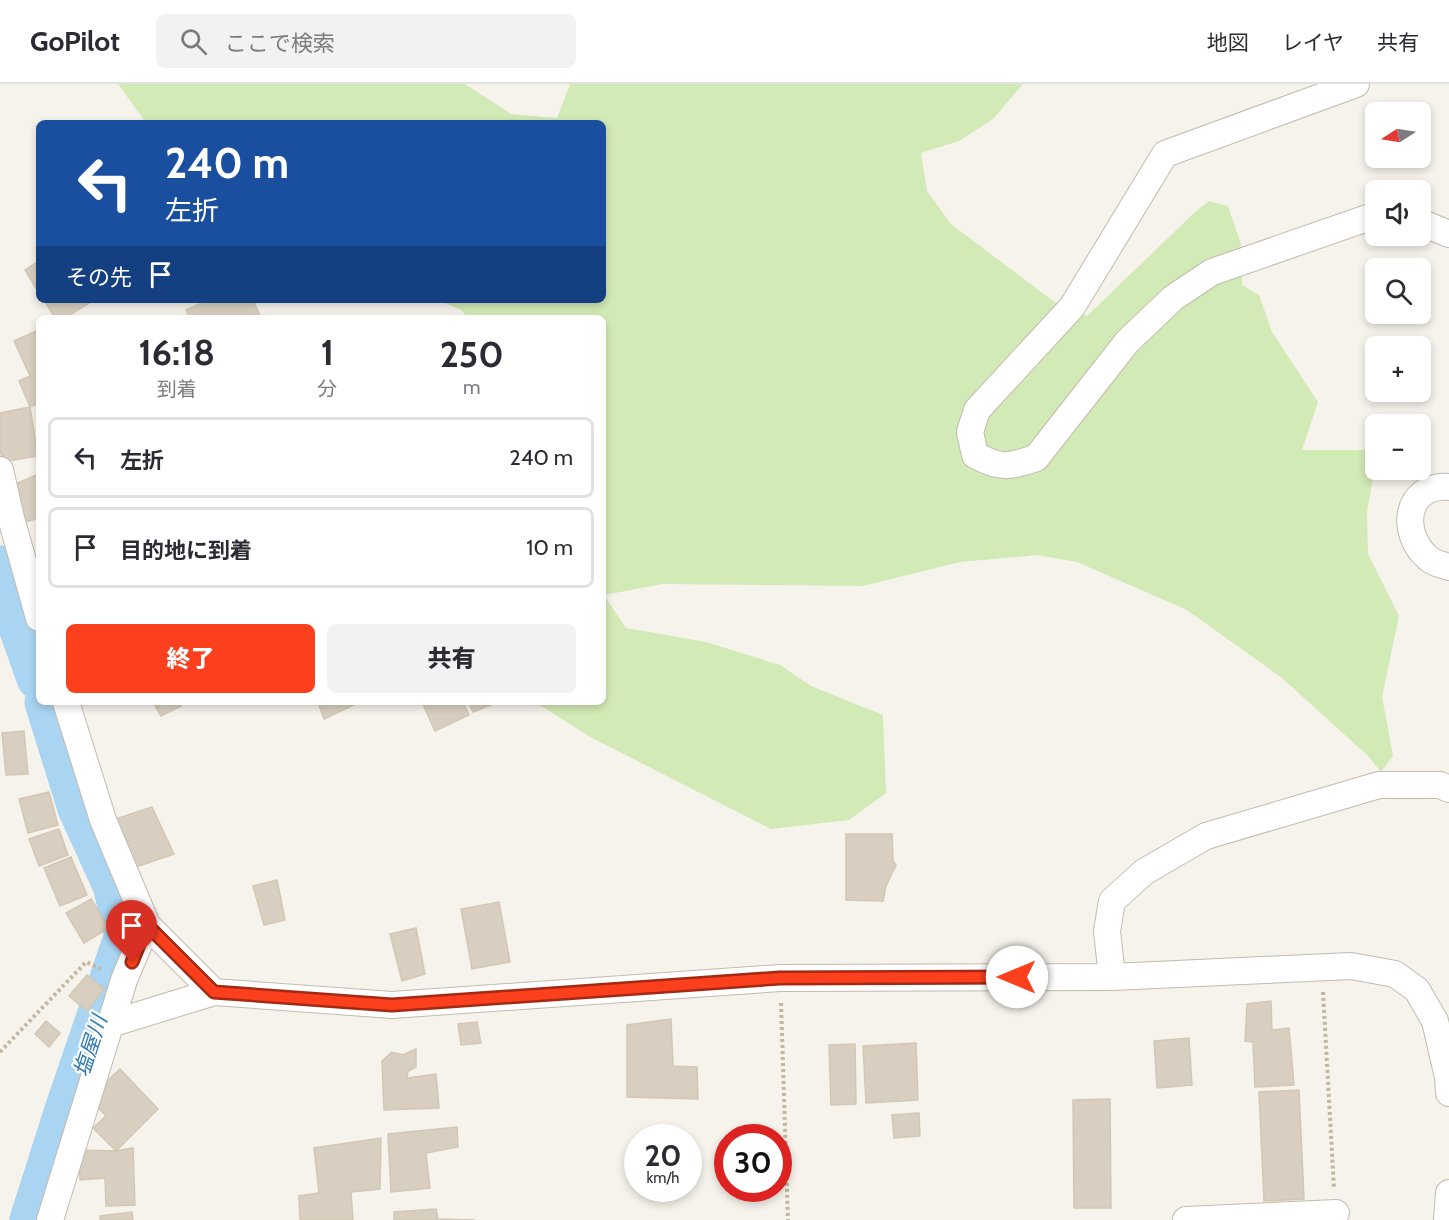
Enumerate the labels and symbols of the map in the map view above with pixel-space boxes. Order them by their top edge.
north arrow [1365,102,1431,168]
pin [106,900,157,962]
position arrow [985,945,1049,1009]
water label: 塩屋川 [68,1010,112,1080]
speed limit sign: 30 [714,1124,792,1202]

